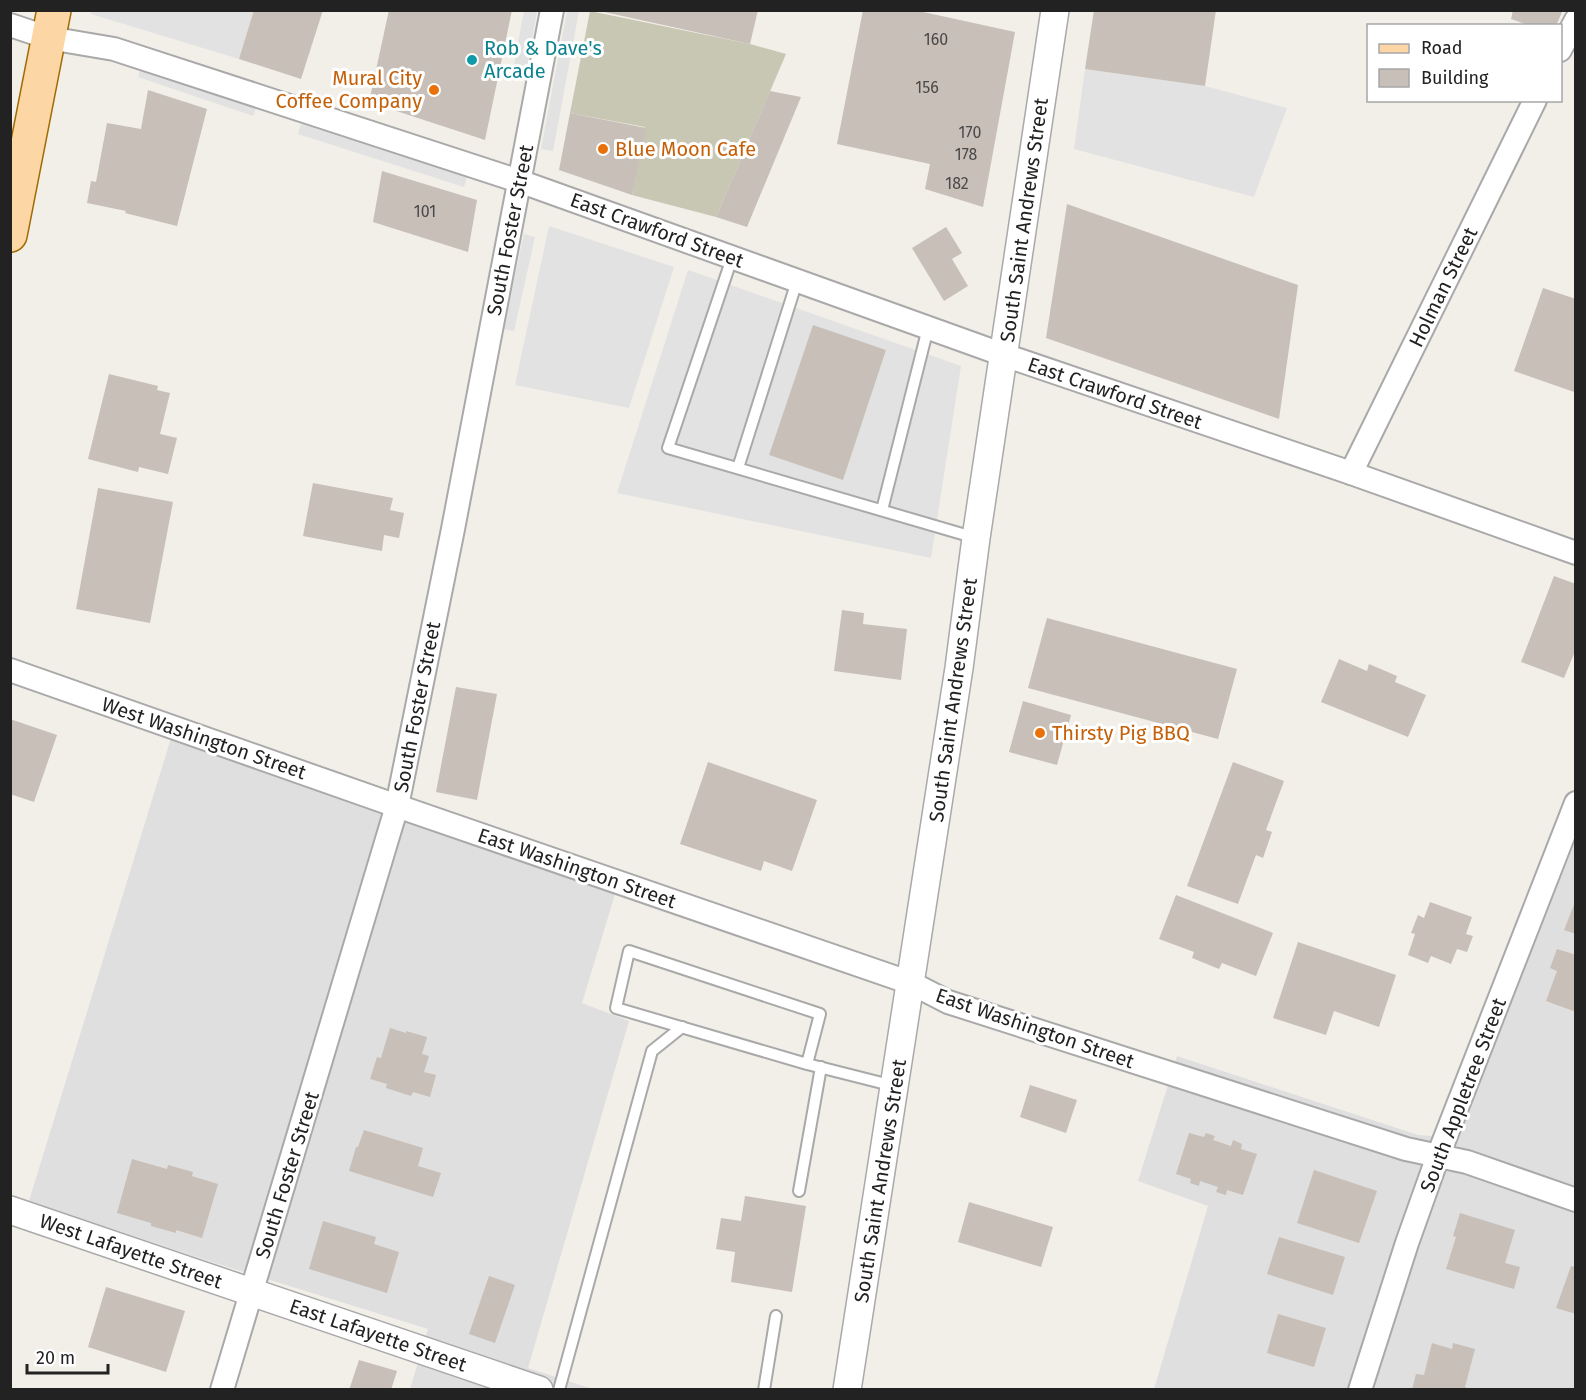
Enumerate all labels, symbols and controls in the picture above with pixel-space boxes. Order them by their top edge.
legend [1367,24,1562,102]
house number: 160 [924,30,948,49]
place label: Rob & Dave's Arcade [484,36,602,83]
text: Road [1421,37,1463,59]
marker: Rob & Dave's Arcade [465,53,479,67]
place label: Mural City Coffee Company [276,66,422,113]
text: Building [1421,67,1489,89]
house number: 156 [915,78,939,97]
marker: Mural City Coffee Company [427,83,441,97]
street label: South Saint Andrews Street [995,96,1053,344]
house number: 170 [959,123,981,142]
place label: Blue Moon Cafe [615,137,756,161]
street label: South Foster Street [482,142,538,318]
marker: Blue Moon Cafe [596,142,610,156]
house number: 178 [955,145,977,164]
house number: 182 [945,174,969,193]
street label: East Crawford Street [567,187,748,273]
house number: 101 [414,202,436,221]
street label: Holman Street [1404,222,1483,351]
street label: East Crawford Street [1025,352,1206,434]
street label: South Saint Andrews Street [924,576,982,824]
street label: South Foster Street [389,619,445,795]
street label: West Washington Street [99,692,310,784]
place label: Thirsty Pig BBQ [1052,721,1190,745]
marker: Thirsty Pig BBQ [1033,726,1047,740]
street label: East Washington Street [475,823,680,914]
street label: East Washington Street [933,983,1138,1074]
street label: South Appletree Street [1415,994,1511,1195]
street label: South Saint Andrews Street [849,1057,911,1305]
street label: South Foster Street [250,1088,324,1262]
street label: West Lafayette Street [36,1208,226,1294]
street label: East Lafayette Street [286,1293,470,1377]
scale bar [27,1337,108,1375]
text: 20 m [36,1347,75,1369]

